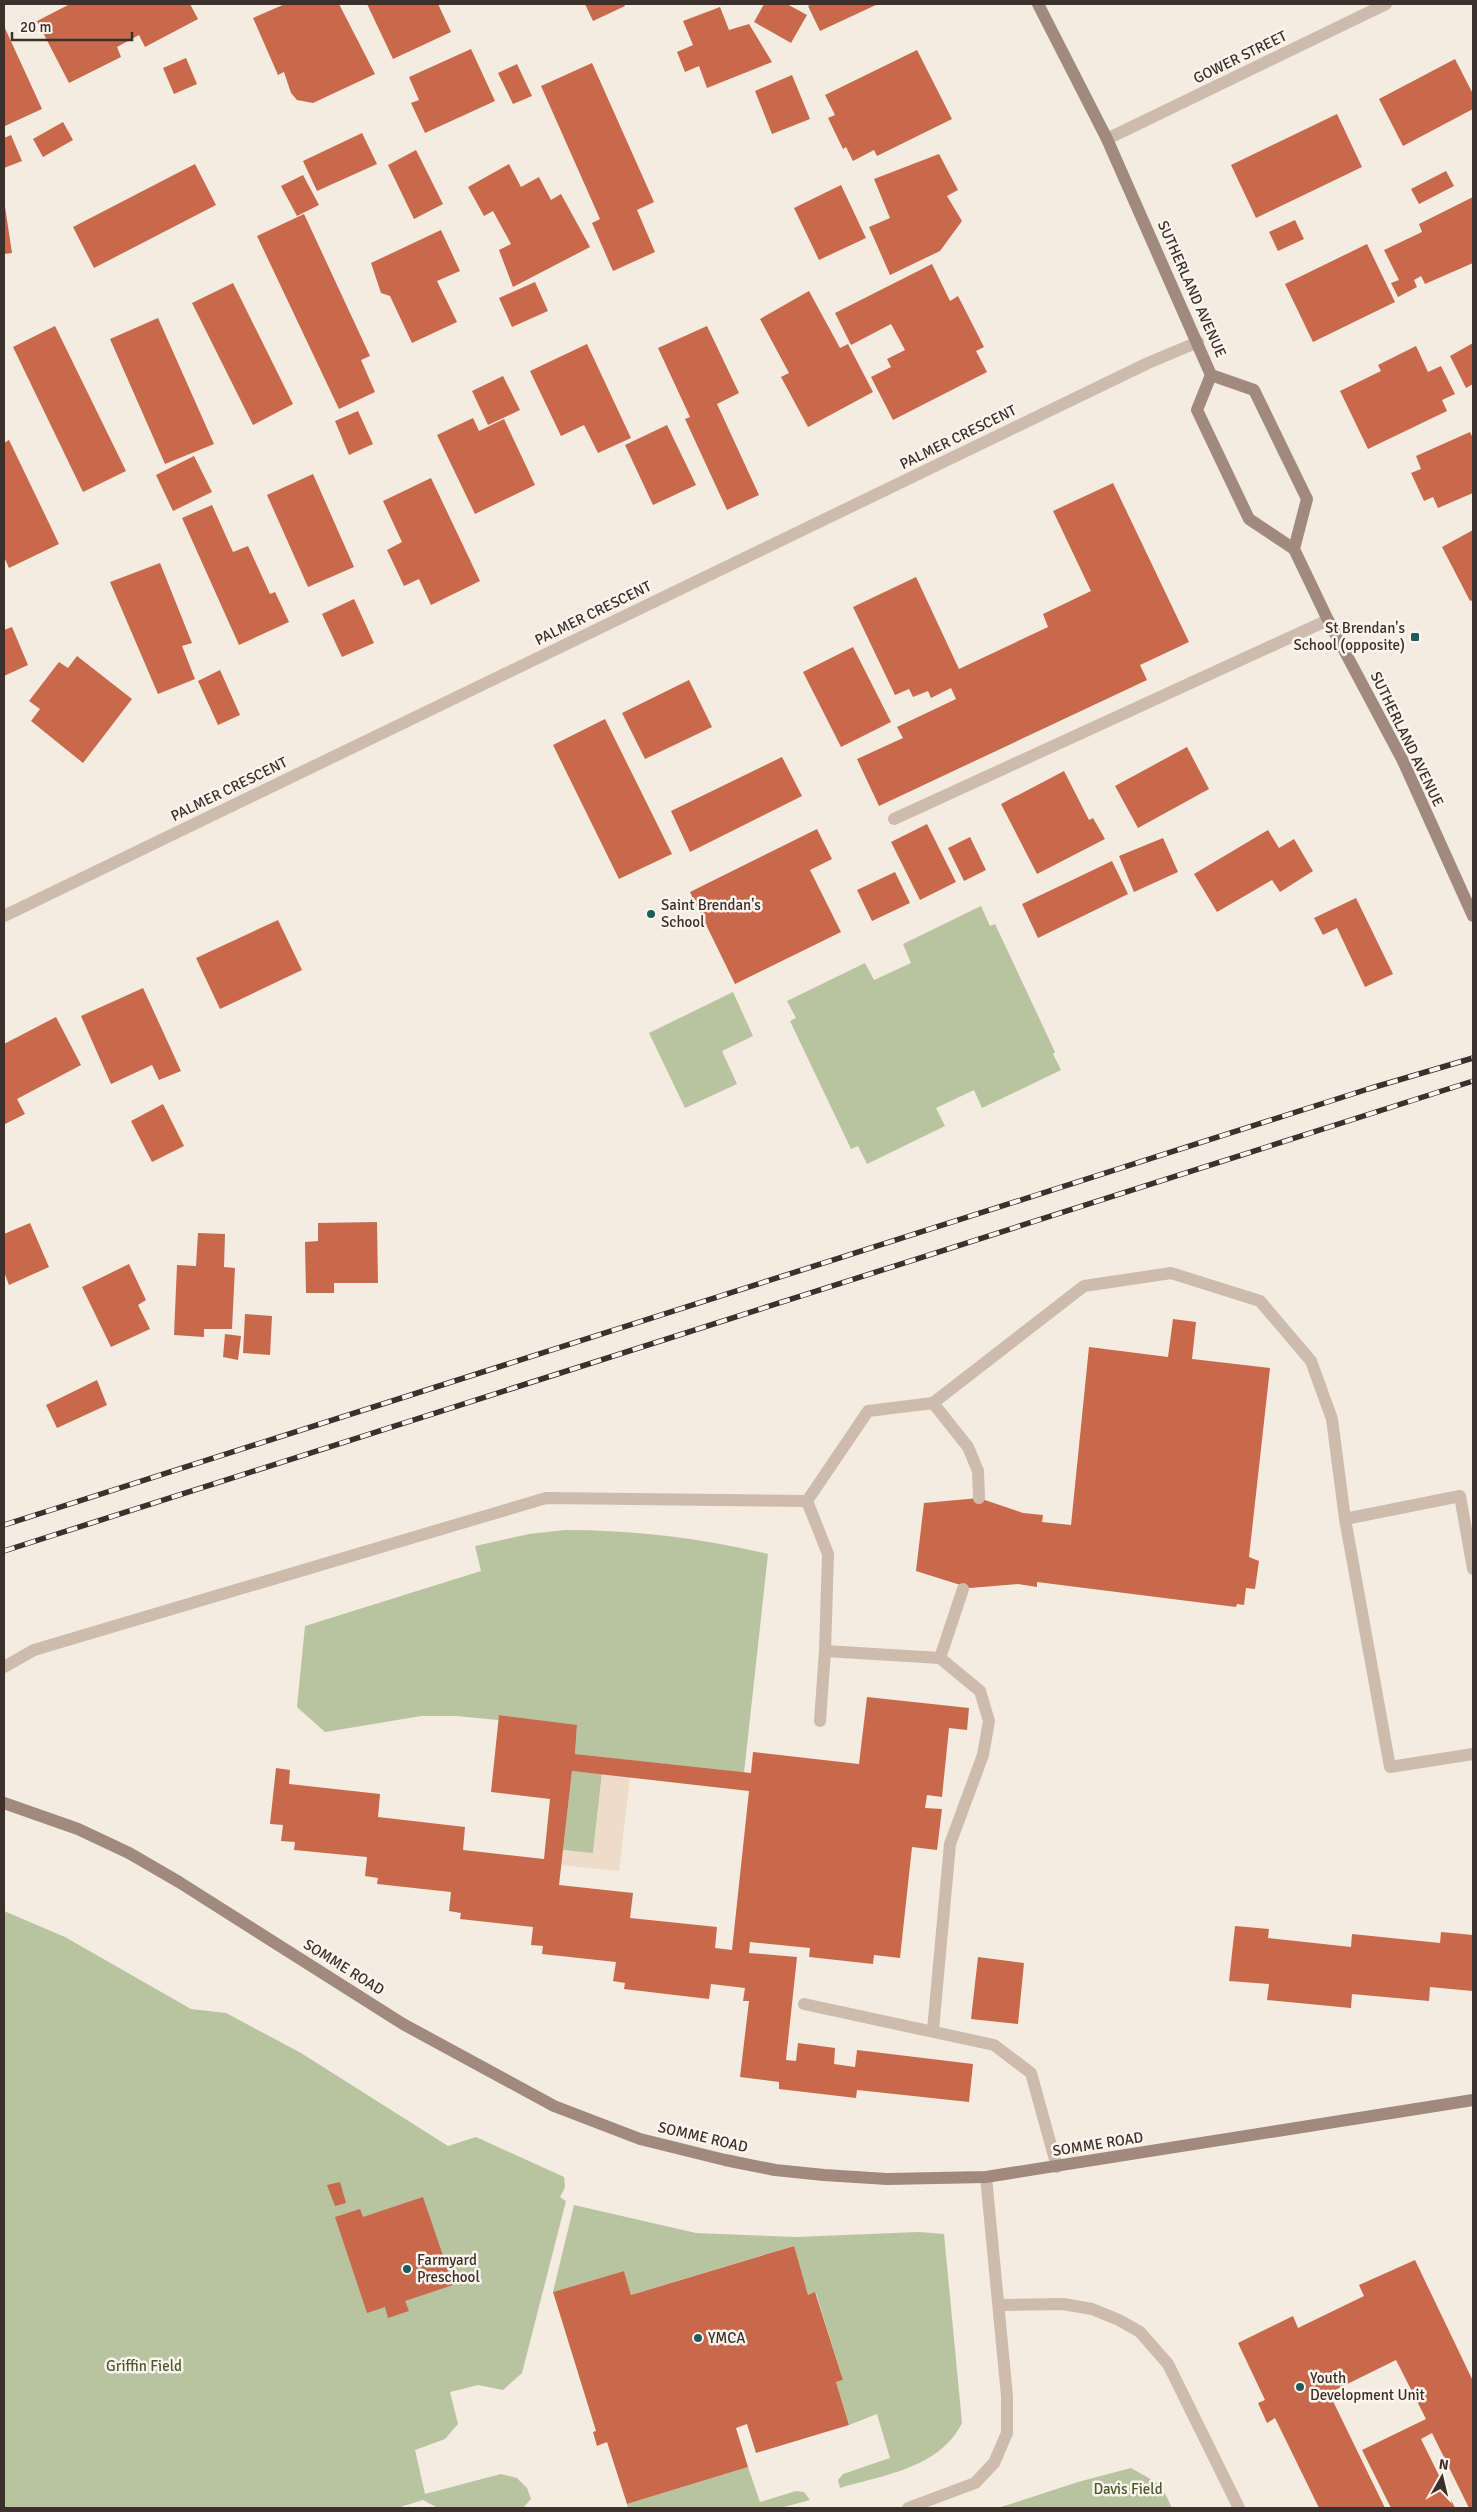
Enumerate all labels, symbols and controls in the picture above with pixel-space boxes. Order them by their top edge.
scale bar [12,10,132,42]
text: 20 m [20,18,51,36]
street label: GOWER STREET [1190,26,1290,87]
street label: SUTHERLAND AVENUE [1154,218,1230,360]
street label: PALMER CRESCENT [897,401,1020,473]
street label: PALMER CRESCENT [532,577,655,649]
place label: St Brendan's School (opposite) [1293,619,1405,654]
marker: St Brendan's School (opposite) [1409,631,1421,643]
street label: SUTHERLAND AVENUE [1367,669,1447,809]
street label: PALMER CRESCENT [168,753,291,825]
place label: Saint Brendan's School [661,896,761,931]
marker: Saint Brendan's School [645,908,657,920]
street label: SOMME ROAD [300,1935,388,1999]
street label: SOMME ROAD [656,2118,750,2156]
street label: SOMME ROAD [1051,2128,1145,2160]
place label: Farmyard Preschool [417,2251,480,2286]
marker: Farmyard Preschool [401,2263,413,2275]
place label: YMCA [708,2329,746,2347]
marker: YMCA [692,2332,704,2344]
park label: Griffin Field [106,2357,182,2375]
place label: Youth Development Unit [1310,2369,1425,2404]
marker: Youth Development Unit [1294,2381,1306,2393]
north arrow [1417,2452,1467,2502]
text: N [1438,2456,1450,2474]
park label: Davis Field [1093,2480,1163,2498]

